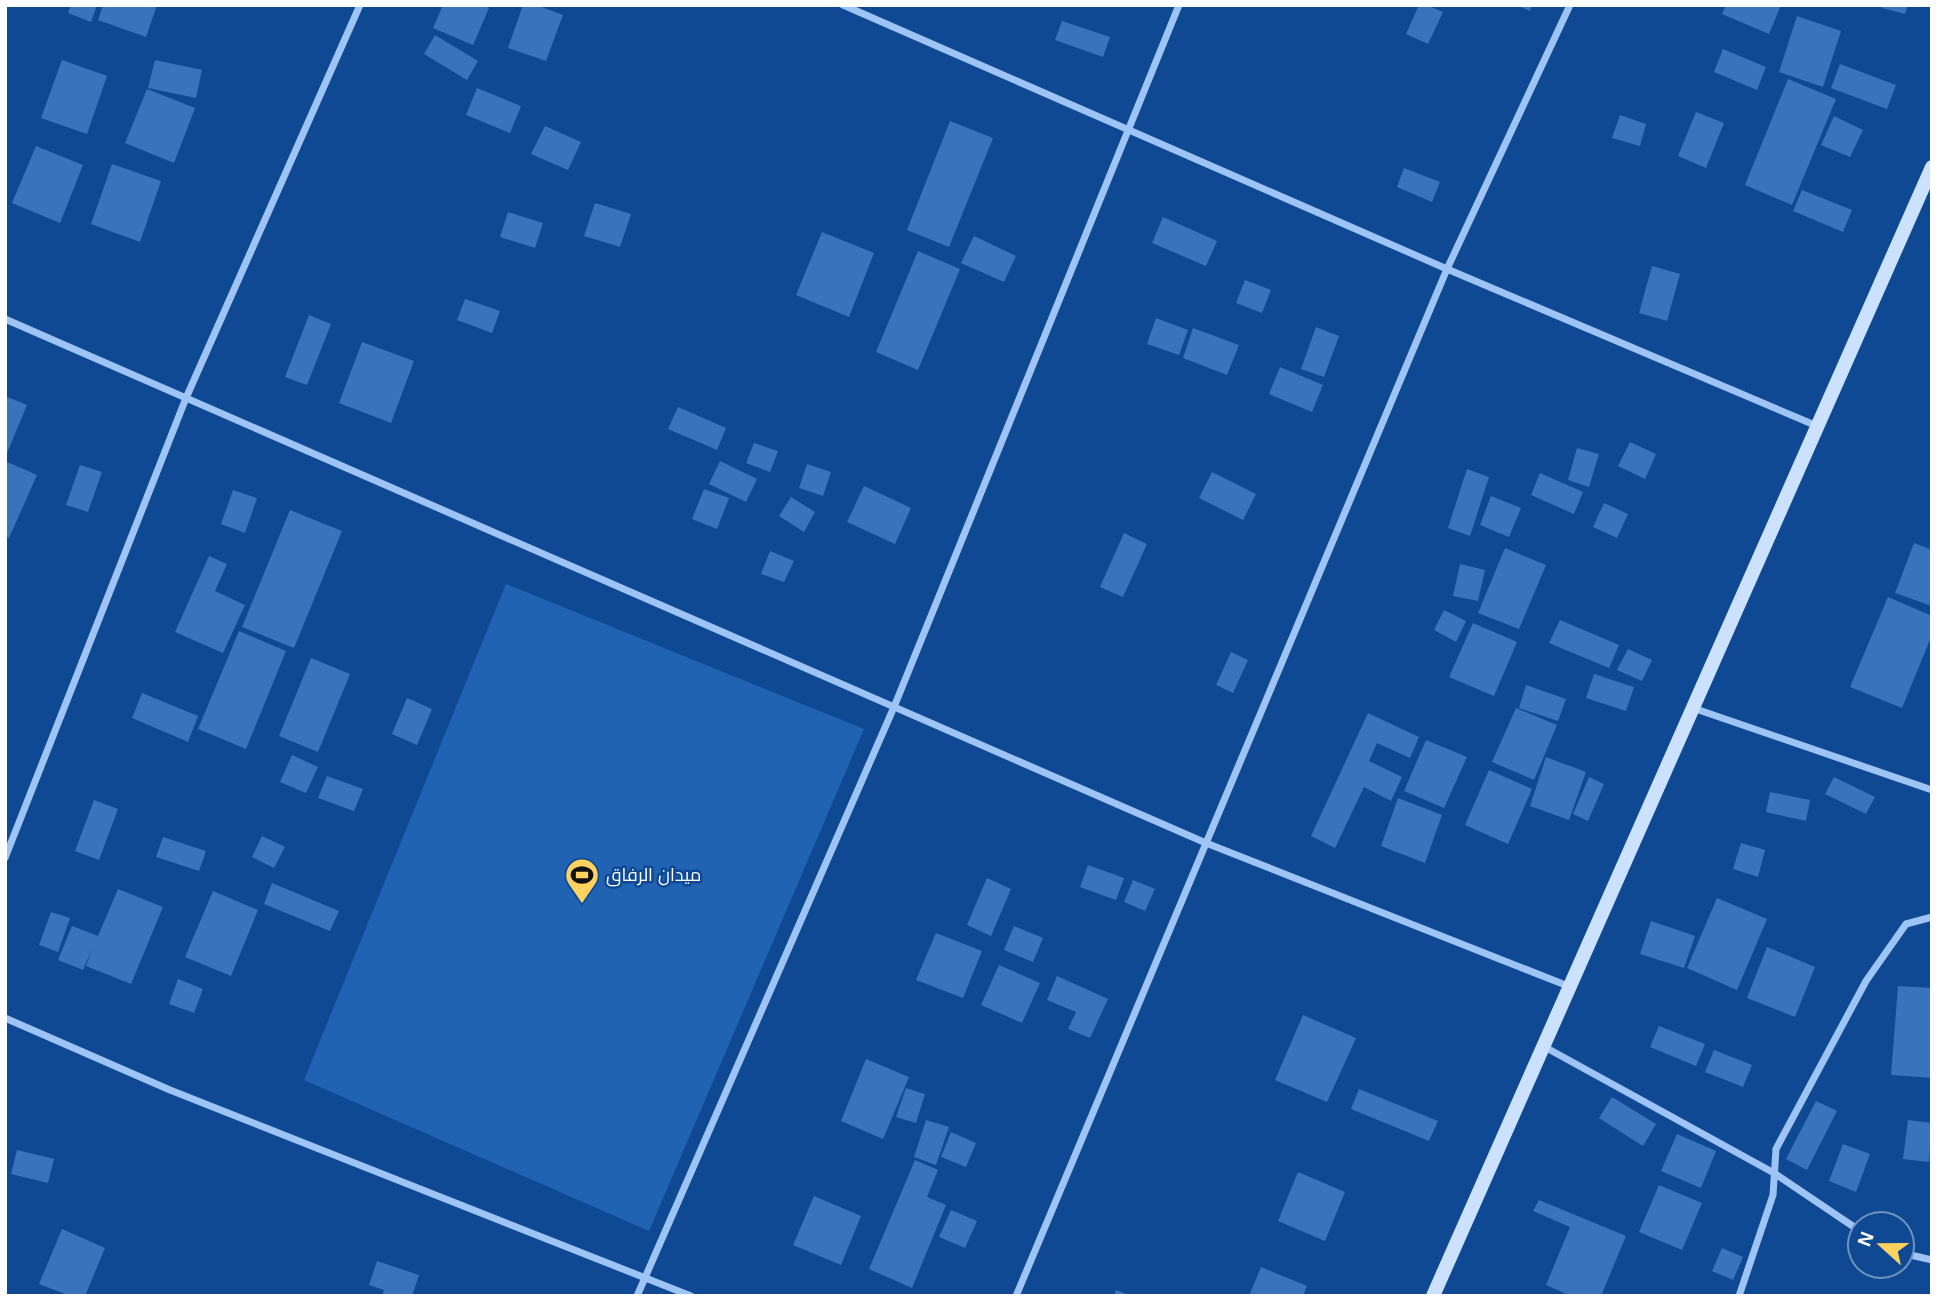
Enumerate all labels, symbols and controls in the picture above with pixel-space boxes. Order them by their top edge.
sports icon: ميدان الرفاق [563,856,601,905]
place label: ميدان الرفاق [606,865,701,887]
north arrow [1846,1210,1916,1280]
text: N [1853,1229,1878,1249]

